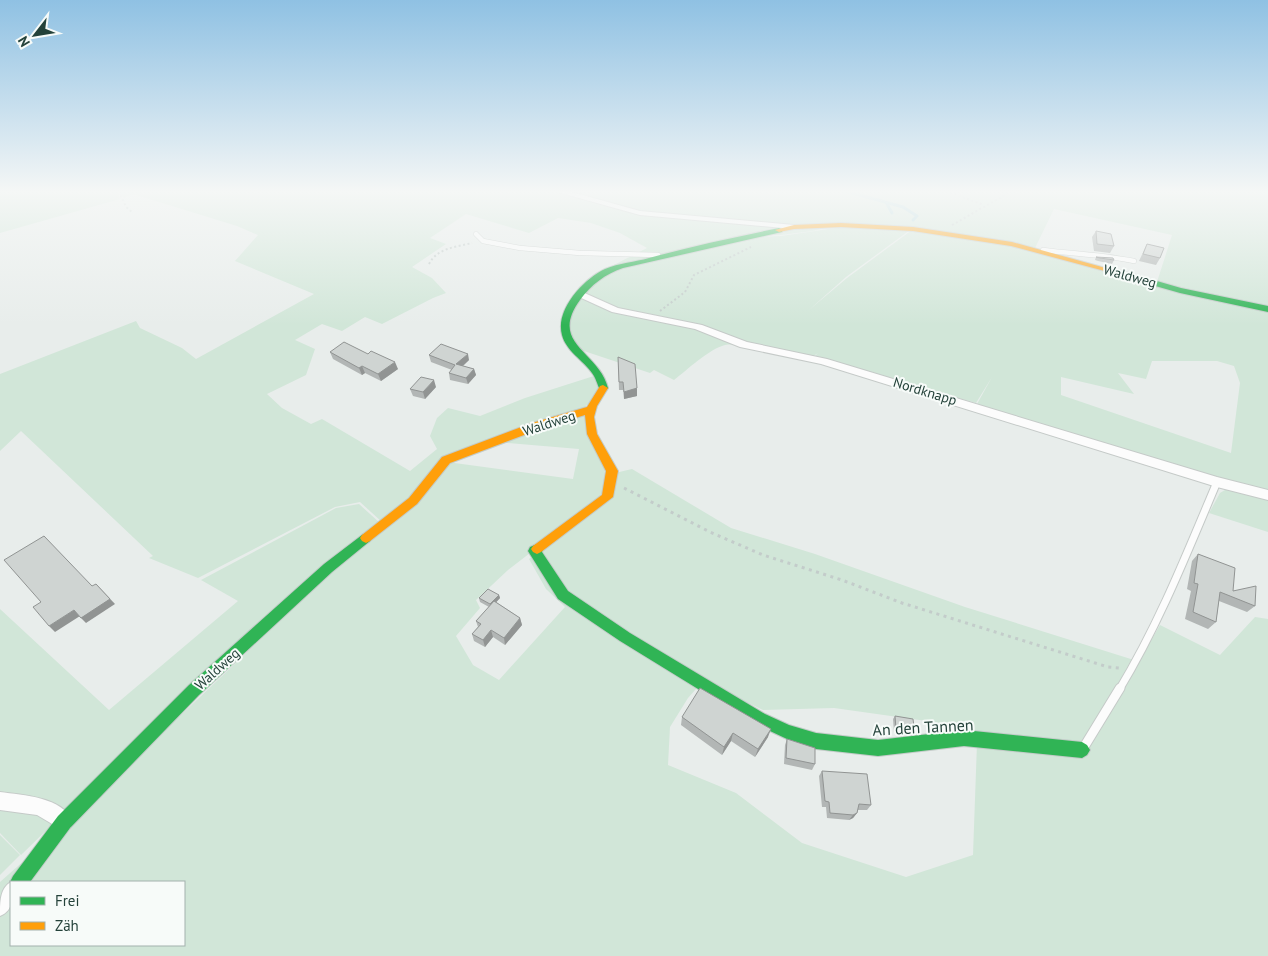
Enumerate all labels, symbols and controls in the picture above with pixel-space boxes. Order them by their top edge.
north arrow [10,10,60,60]
text: N [14,33,34,50]
street label: Waldweg [1101,260,1159,292]
street label: Nordknapp [891,373,959,409]
street label: Waldweg [520,406,578,440]
street label: Waldweg [191,644,243,694]
street label: An den Tannen [872,714,974,740]
legend [10,881,185,946]
text: Frei [55,891,80,910]
text: Zäh [55,916,79,935]

